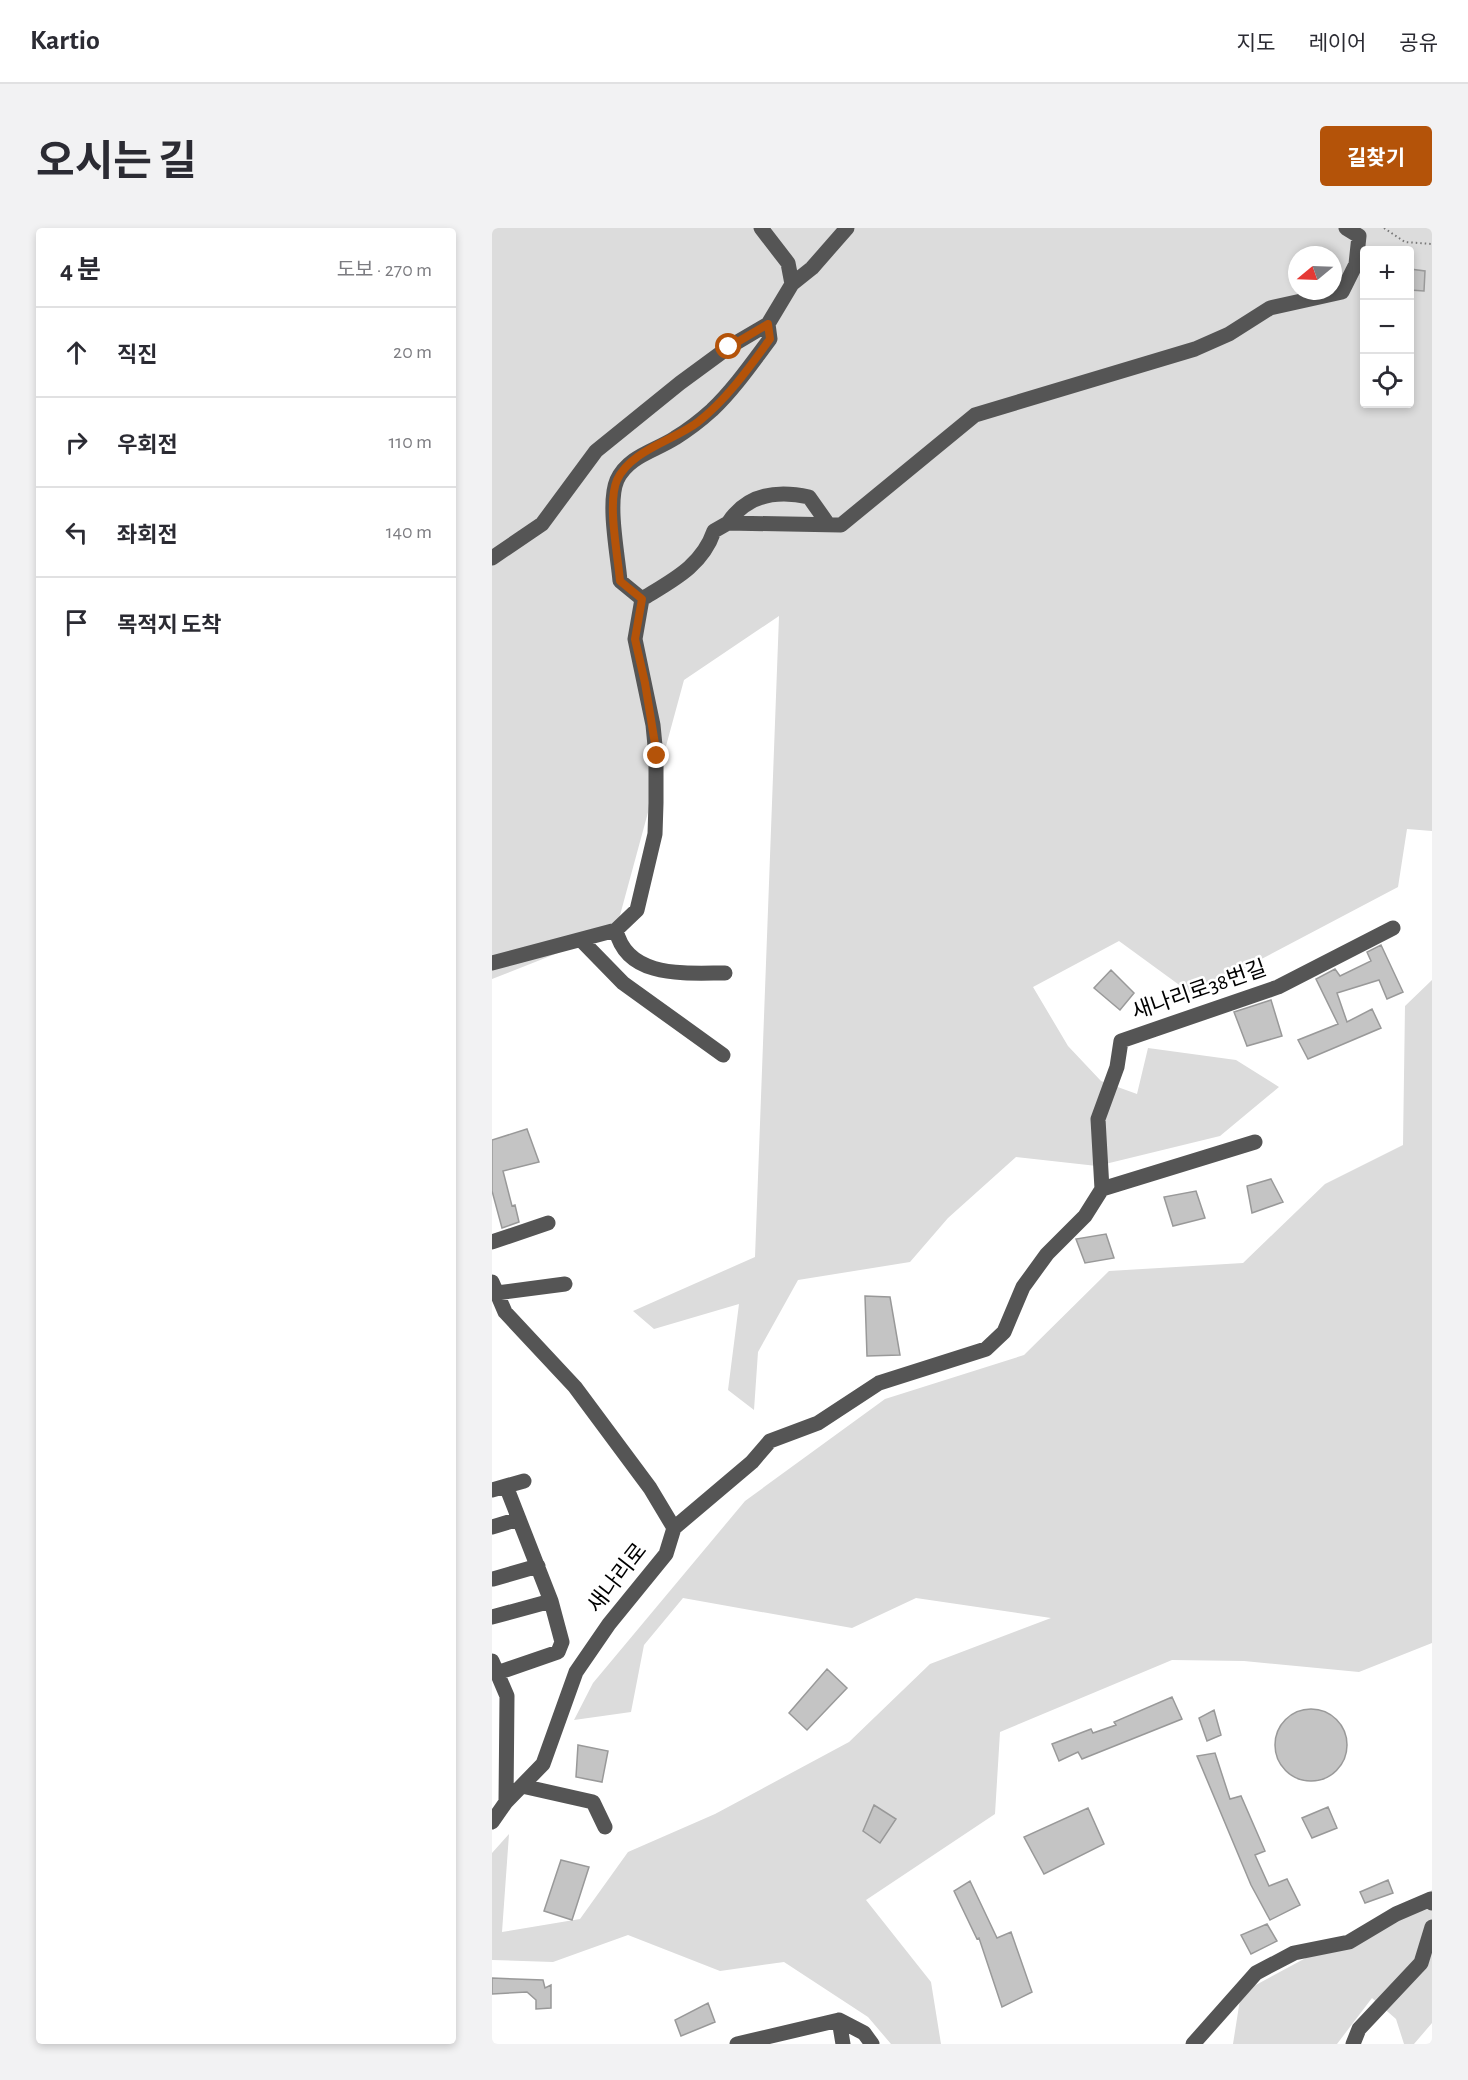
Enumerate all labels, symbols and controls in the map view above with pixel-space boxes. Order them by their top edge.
text: Kartio [30,27,100,55]
text: 지도 [1237,33,1275,54]
text: 레이어 [1308,33,1366,54]
text: 공유 [1399,33,1438,54]
button: 길찾기 [1320,126,1432,186]
text: 오시는 길 [36,141,197,183]
north arrow [1288,246,1342,300]
map controls [1360,246,1414,408]
button: + [1360,246,1414,300]
text: 4 분 [60,257,101,283]
text: 도보 · 270 m [337,260,432,280]
button: − [1360,300,1414,354]
route start [715,333,741,359]
icon: ahead [60,336,93,369]
text: 20 m [393,342,432,362]
text: 직진 [117,344,157,366]
button: locate [1360,354,1414,408]
icon: right [60,426,93,459]
text: 110 m [388,432,432,452]
text: 우회전 [117,434,178,456]
icon: left [60,516,93,549]
text: 140 m [386,522,432,542]
text: 좌회전 [117,524,178,546]
icon: arrive [60,606,93,639]
text: 목적지 도착 [117,614,222,636]
route end [643,742,669,768]
street label: 새나리로38번길 [1128,956,1269,1023]
street label: 새나리로 [583,1539,651,1617]

